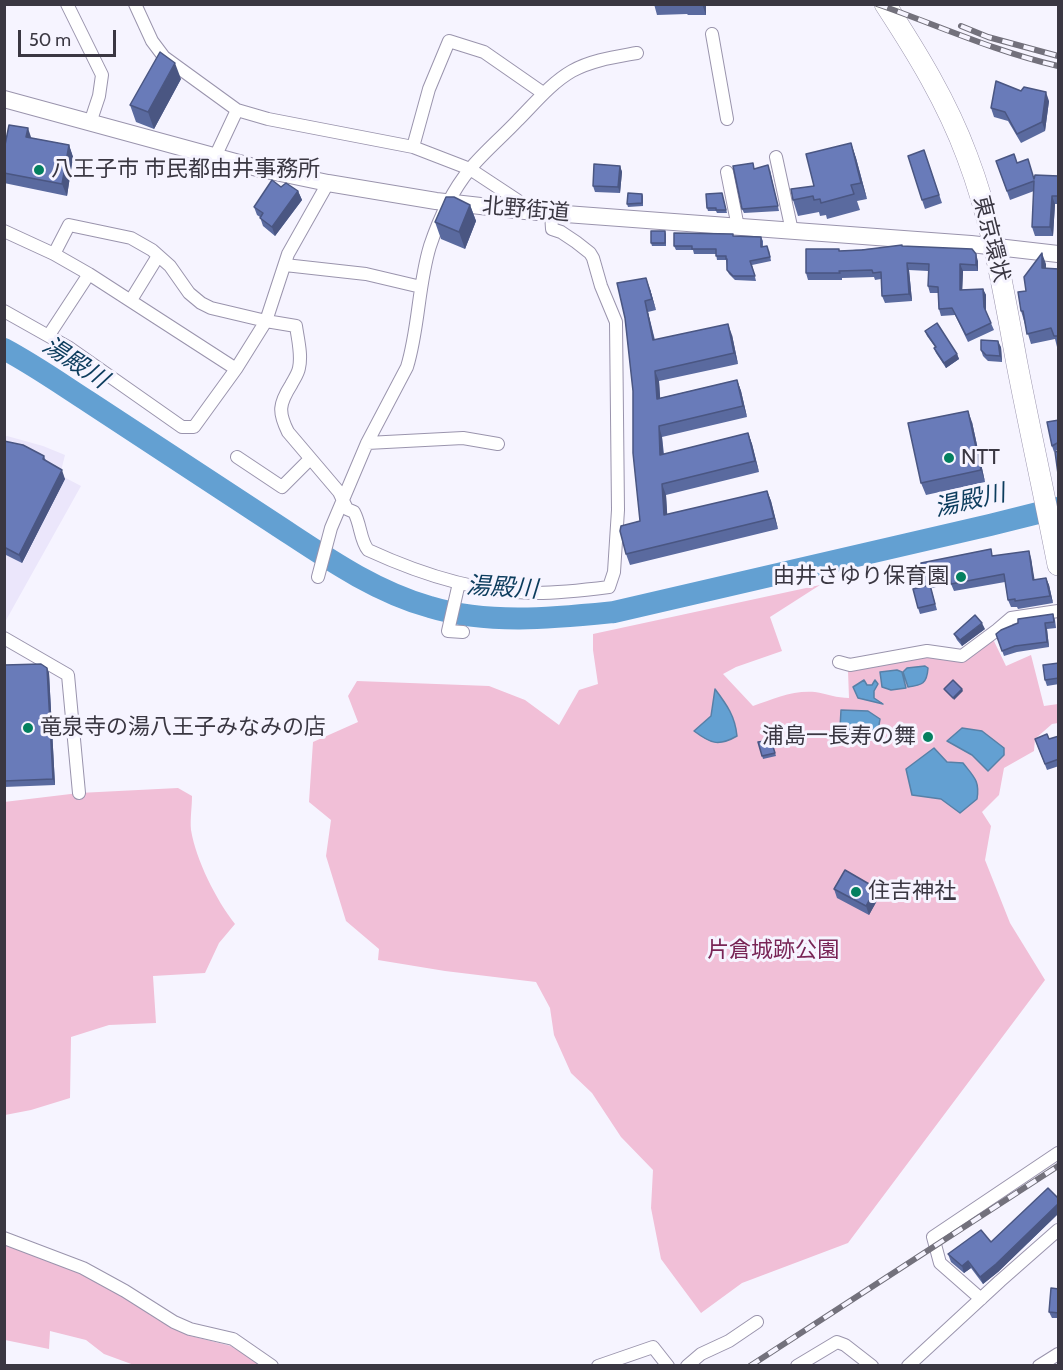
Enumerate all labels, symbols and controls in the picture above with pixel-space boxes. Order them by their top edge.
scale bar [21,18,118,56]
text: 50 m [29,29,71,51]
place label: 八王子市 市民都由井事務所 [51,157,320,183]
marker: 八王子市 市民都由井事務所 [32,163,46,177]
street label: 北野街道 [481,193,571,227]
street label: 東京環状 [968,193,1014,285]
water label: 湯殿川 [37,331,113,395]
place label: NTT [961,445,1000,471]
marker: NTT [942,451,956,465]
water label: 湯殿川 [932,479,1008,523]
place label: 由井さゆり保育園 [773,564,949,590]
marker: 由井さゆり保育園 [954,570,968,584]
water label: 湯殿川 [465,572,539,604]
place label: 竜泉寺の湯八王子みなみの店 [40,715,326,741]
marker: 竜泉寺の湯八王子みなみの店 [21,721,35,735]
place label: 浦島一長寿の舞 [762,724,916,750]
marker: 浦島一長寿の舞 [921,730,935,744]
place label: 住吉神社 [868,879,956,905]
marker: 住吉神社 [849,885,863,899]
park label: 片倉城跡公園 [707,938,839,964]

